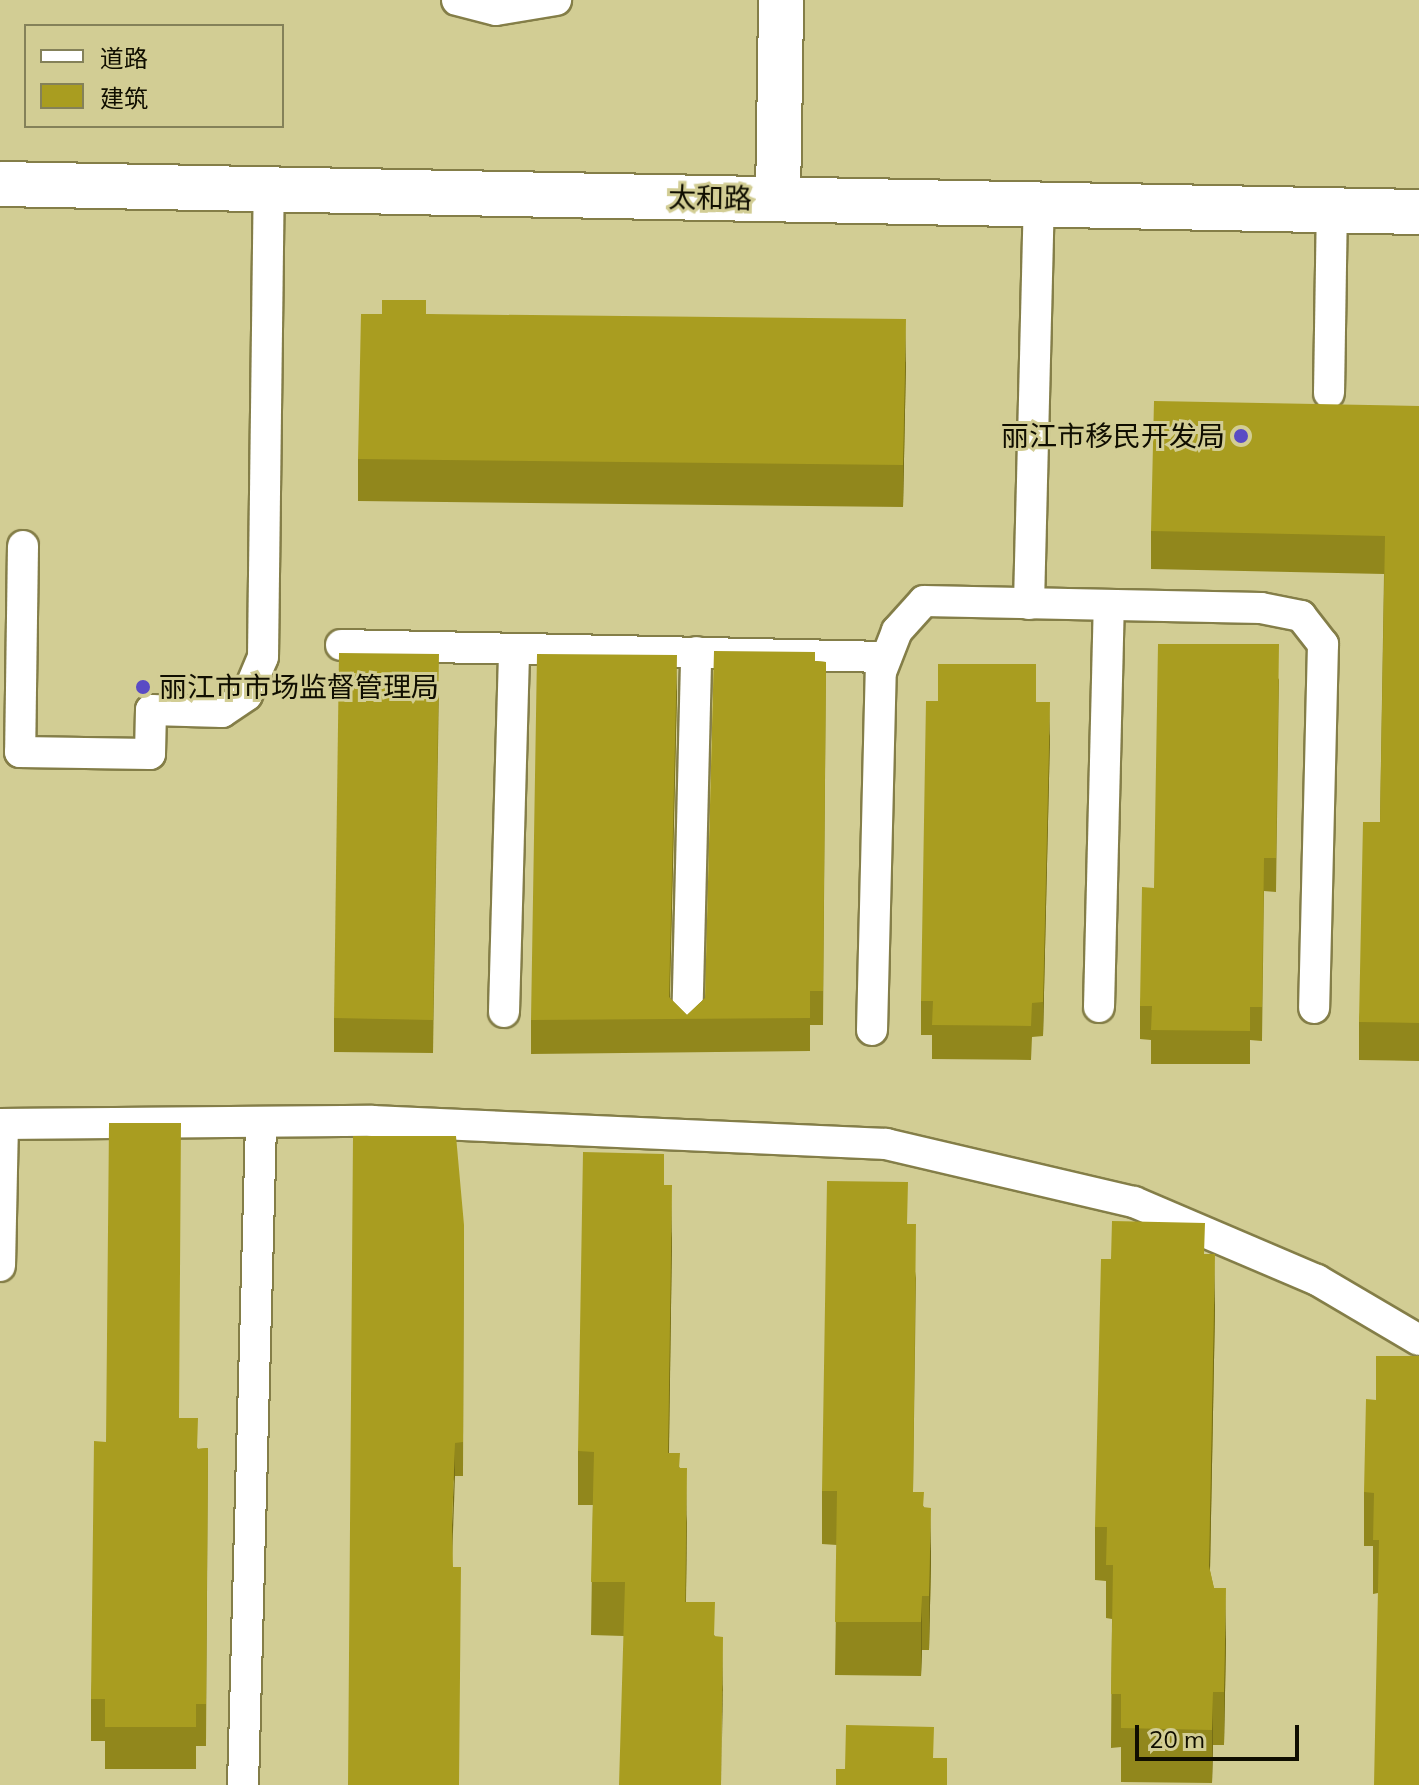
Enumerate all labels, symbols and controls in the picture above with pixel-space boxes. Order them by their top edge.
legend [24,24,284,128]
text: 道路 [100,43,148,73]
text: 建筑 [100,83,148,113]
street label: 太和路 [668,180,752,216]
place label: 丽江市移民开发局 [1001,419,1225,453]
marker: 丽江市移民开发局 [1232,427,1250,445]
place label: 丽江市市场监督管理局 [159,670,439,704]
marker: 丽江市市场监督管理局 [134,678,152,696]
scale bar [1139,1709,1303,1759]
text: 20 m [1149,1724,1205,1754]

